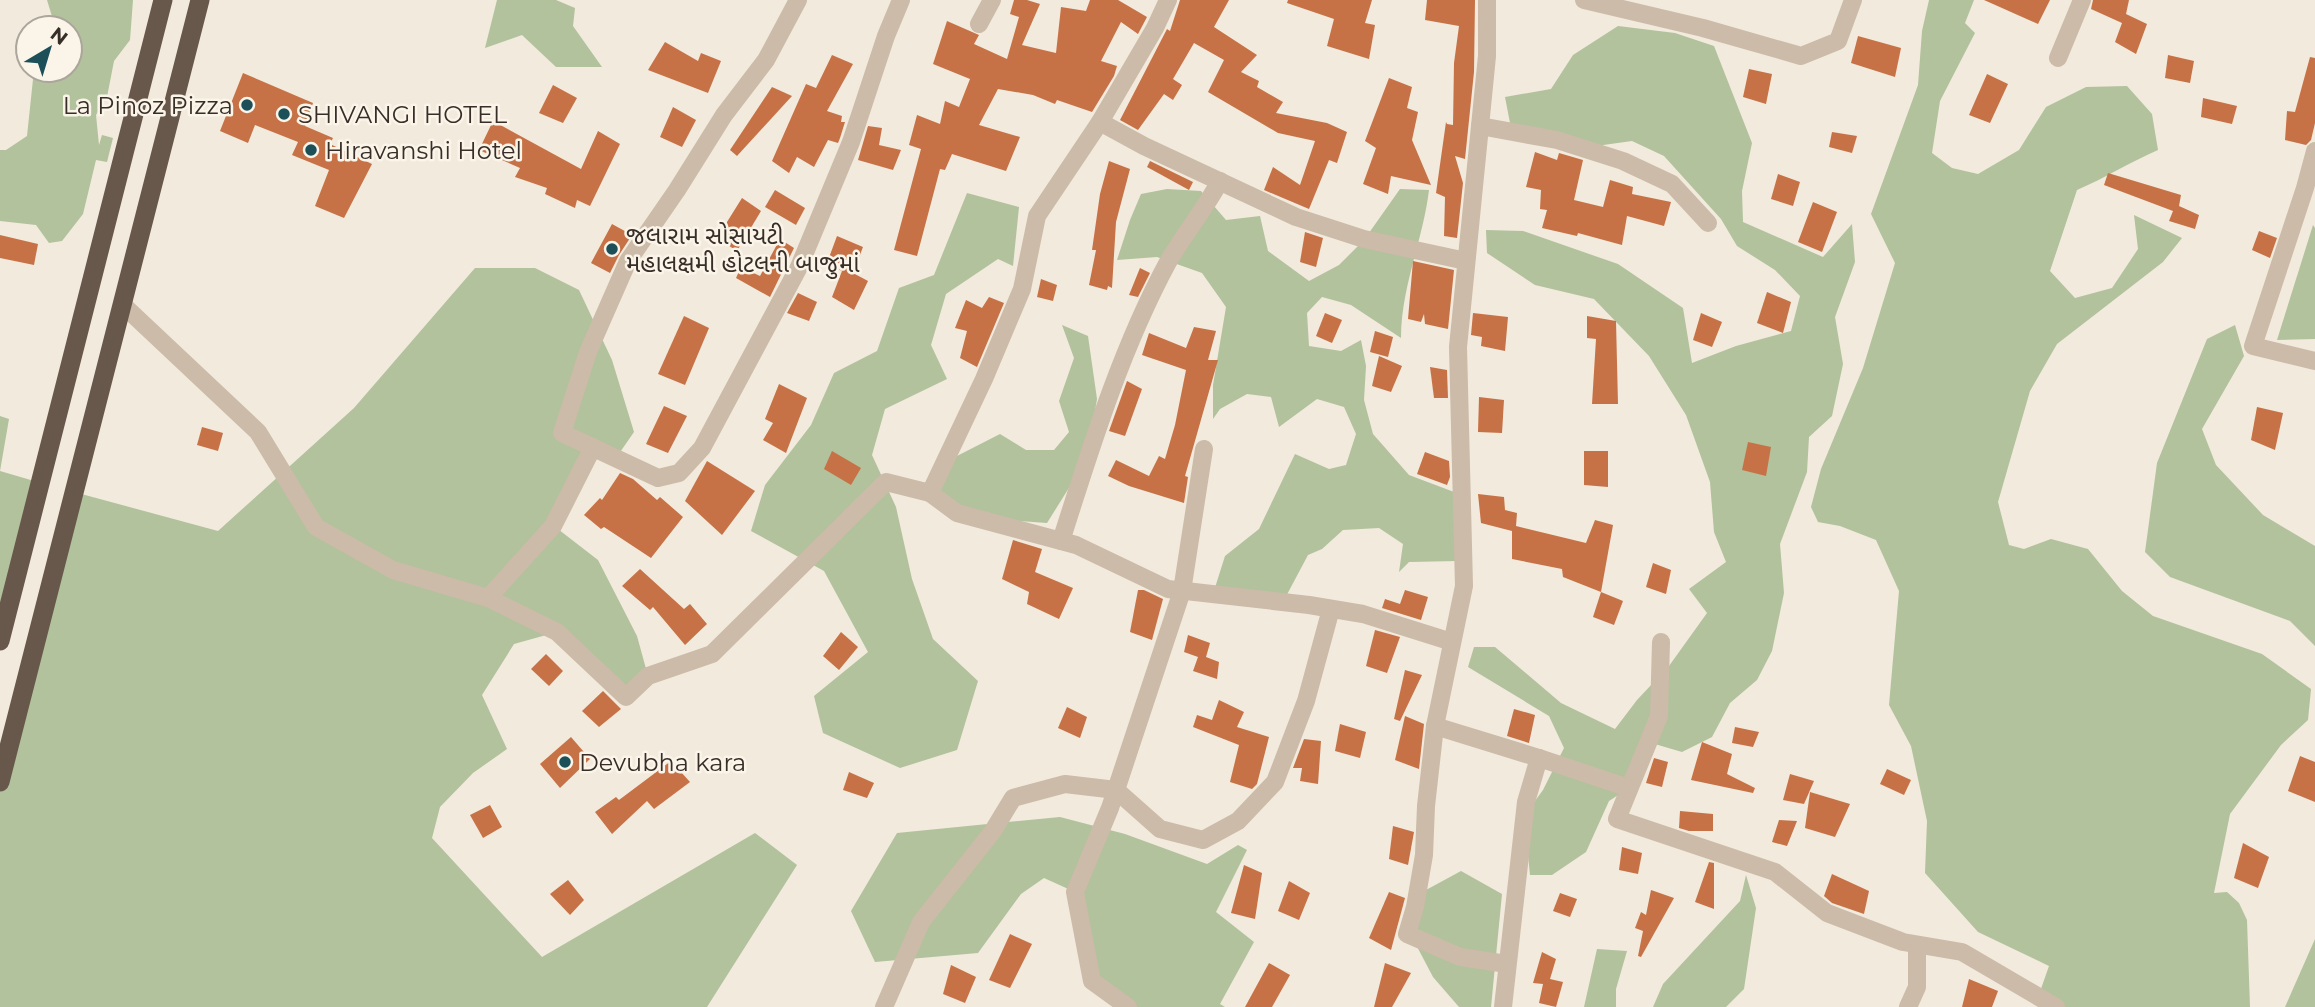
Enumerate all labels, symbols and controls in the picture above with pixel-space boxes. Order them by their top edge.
north arrow [14,14,84,84]
text: N [46,22,72,50]
place label: La Pinoz Pizza [63,91,233,120]
marker: La Pinoz Pizza [239,97,255,113]
place label: SHIVANGI HOTEL [298,100,507,129]
marker: SHIVANGI HOTEL [276,106,292,122]
place label: Hiravanshi Hotel [325,136,522,165]
marker: Hiravanshi Hotel [303,142,319,158]
place label: જલારામ સોસાયટી મહાલ‌ક્ષમી હોટલની બાજુમાં [626,221,860,279]
marker: જલારામ સોસાયટી મહાલ‌ક્ષમી હોટલની બાજુમાં [604,241,620,257]
place label: Devubha kara [579,748,746,777]
marker: Devubha kara [557,754,573,770]

